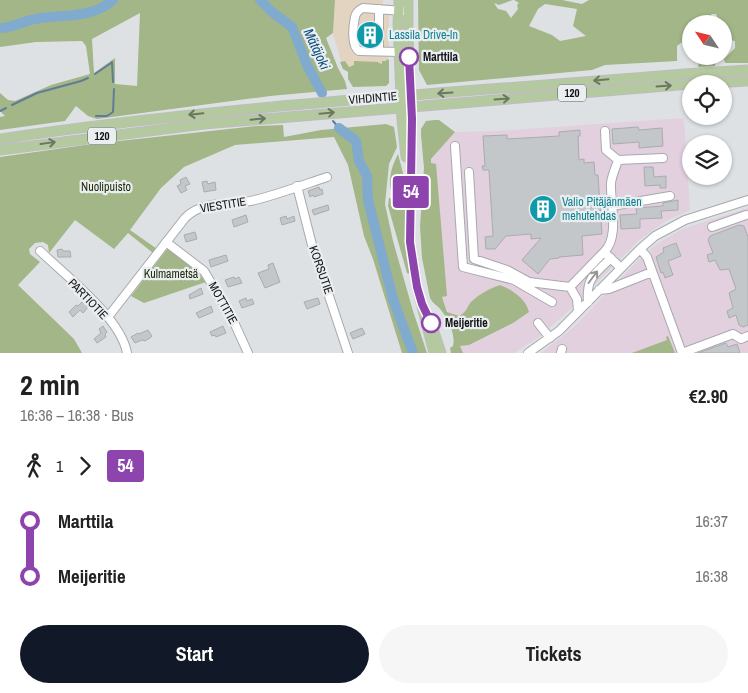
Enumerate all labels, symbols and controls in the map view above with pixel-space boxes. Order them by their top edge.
north arrow [682,15,732,65]
map controls [682,15,732,185]
building icon: Lassila Drive-In [355,20,385,50]
water label: Mätäjoki [300,26,335,73]
place label: Lassila Drive-In [389,27,458,43]
marker: Marttila [399,47,419,67]
place label: Marttila [423,49,459,65]
button: locate [682,75,732,125]
one-way arrow [593,76,609,85]
one-way arrow [656,82,672,91]
road number: 120 [558,85,586,102]
street label: VIHDINTIE [348,88,398,108]
one-way arrow [437,88,453,97]
one-way arrow [494,94,510,104]
one-way arrow [189,109,205,119]
one-way arrow [318,109,334,118]
one-way arrow [250,114,266,124]
road number: 120 [88,128,116,144]
button: layers [682,135,732,185]
one-way arrow [40,138,56,148]
line badge: 54 [388,176,434,208]
park label: Nuolipuisto [81,179,131,195]
text: 54 [403,179,419,204]
street label: VIESTITIE [199,193,247,217]
building icon: Valio Pitäjänmäen mehutehdas [528,194,558,224]
place label: Valio Pitäjänmäen mehutehdas [562,194,642,224]
street label: KORSUTIE [305,244,337,296]
park label: Kulmametsä [144,266,199,282]
one-way arrow [588,270,598,284]
street label: PARTIOTIE [65,275,111,323]
street label: MOTTITIE [205,279,241,327]
marker: Meijeritie [421,313,441,333]
place label: Meijeritie [445,315,488,331]
text: 2 min [20,366,80,404]
text: €2.90 [689,383,728,409]
text: 16:36 – 16:38 · Bus [20,404,134,426]
icon: walk [20,452,48,480]
icon: forward [71,452,99,480]
text: 54 [117,453,134,478]
text: 1 [56,455,63,477]
text: Marttila [58,508,113,534]
text: 16:37 [695,510,728,532]
text: Meijeritie [58,563,126,589]
text: 16:38 [695,565,728,587]
button: Start [20,625,369,683]
button: Tickets [379,625,728,683]

